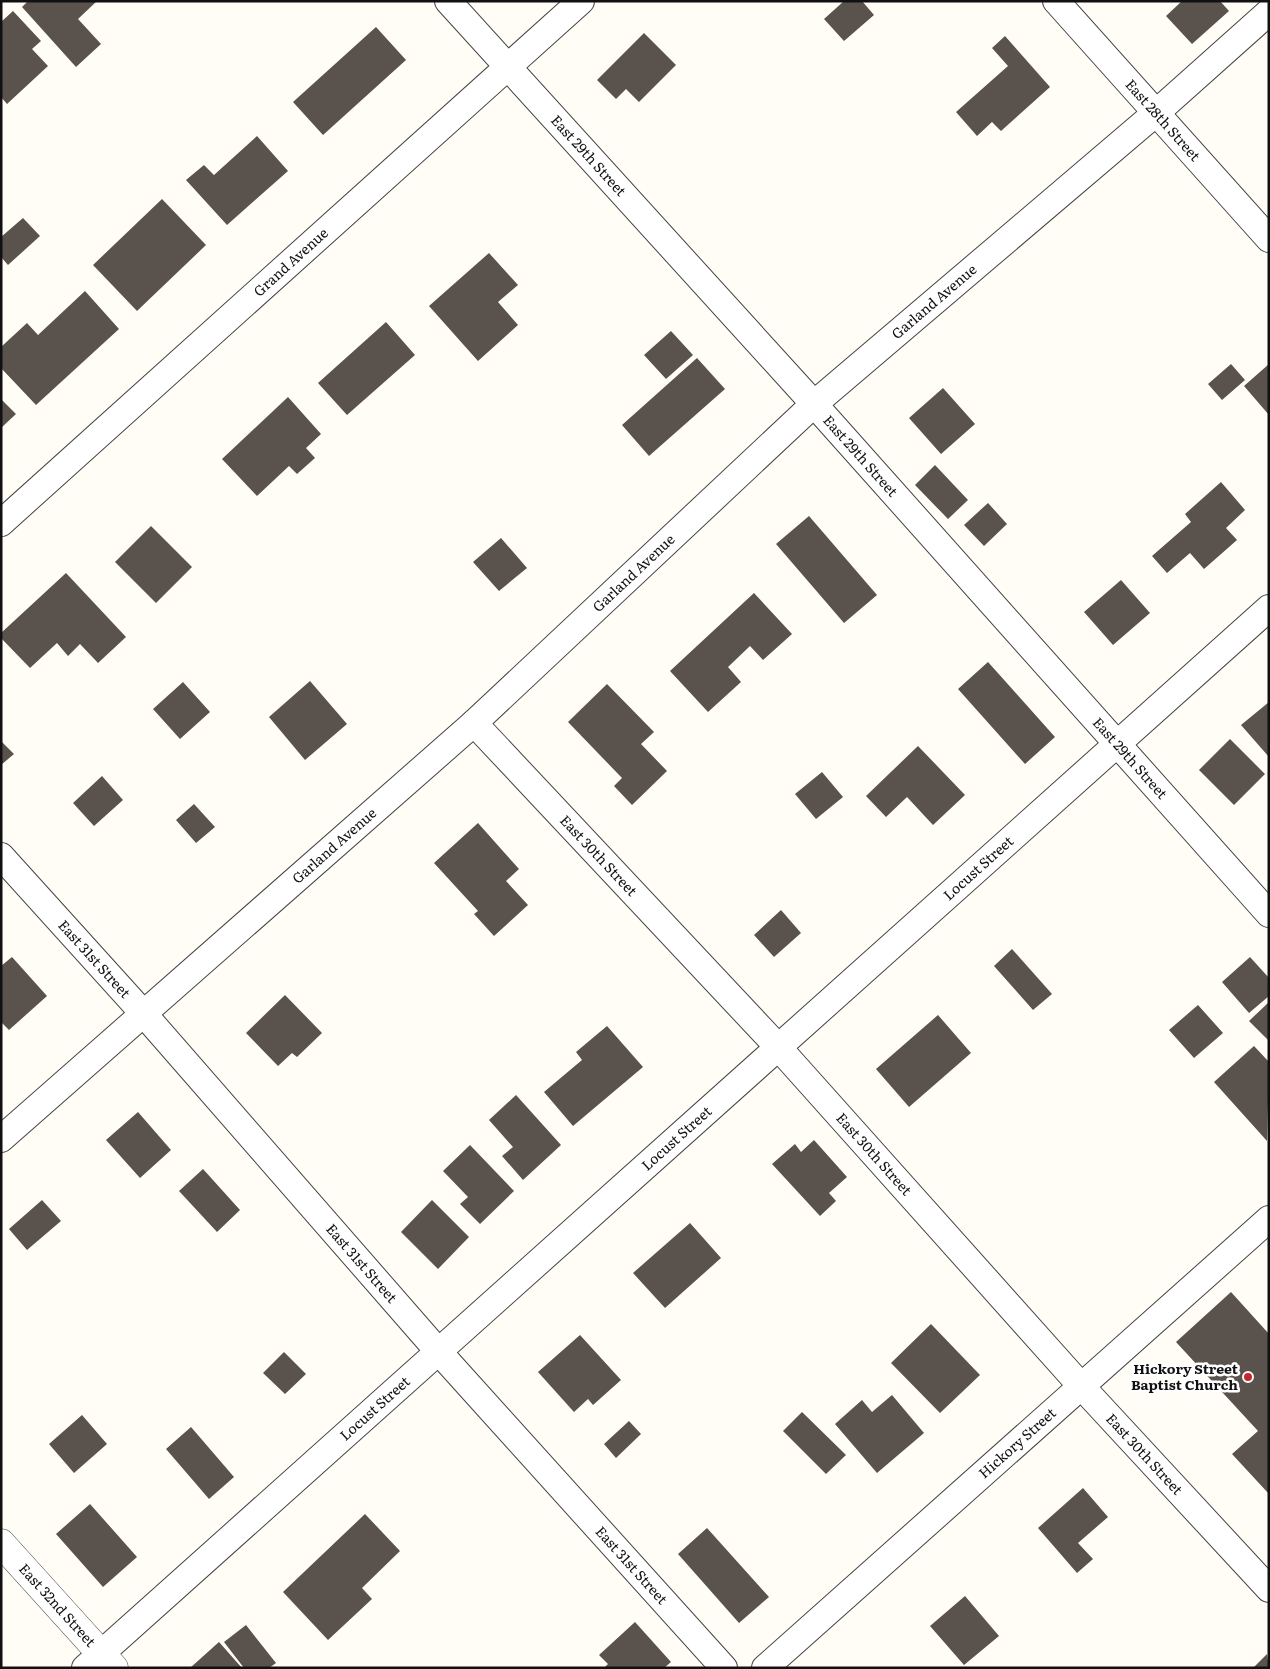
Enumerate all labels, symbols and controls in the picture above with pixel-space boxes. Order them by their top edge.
street label: East 28th Street [1121,74,1206,165]
street label: East 29th Street [547,110,632,200]
street label: Grand Avenue [248,222,332,300]
street label: Garland Avenue [887,259,980,343]
street label: East 29th Street [819,410,903,501]
street label: Garland Avenue [588,529,679,616]
street label: East 29th Street [1089,712,1173,803]
street label: Garland Avenue [287,802,380,888]
street label: East 30th Street [556,810,643,900]
street label: Locust Street [938,831,1017,904]
street label: East 31st Street [54,915,136,1002]
street label: Locust Street [637,1101,716,1174]
street label: East 30th Street [832,1108,917,1199]
street label: East 31st Street [322,1219,403,1307]
place label: Hickory Street Baptist Church [1131,1358,1239,1394]
street label: Locust Street [335,1371,414,1445]
marker: Hickory Street Baptist Church [1242,1371,1254,1383]
street label: Hickory Street [974,1402,1060,1482]
street label: East 30th Street [1102,1408,1188,1499]
street label: East 31st Street [592,1521,673,1608]
street label: East 32nd Street [15,1559,101,1651]

